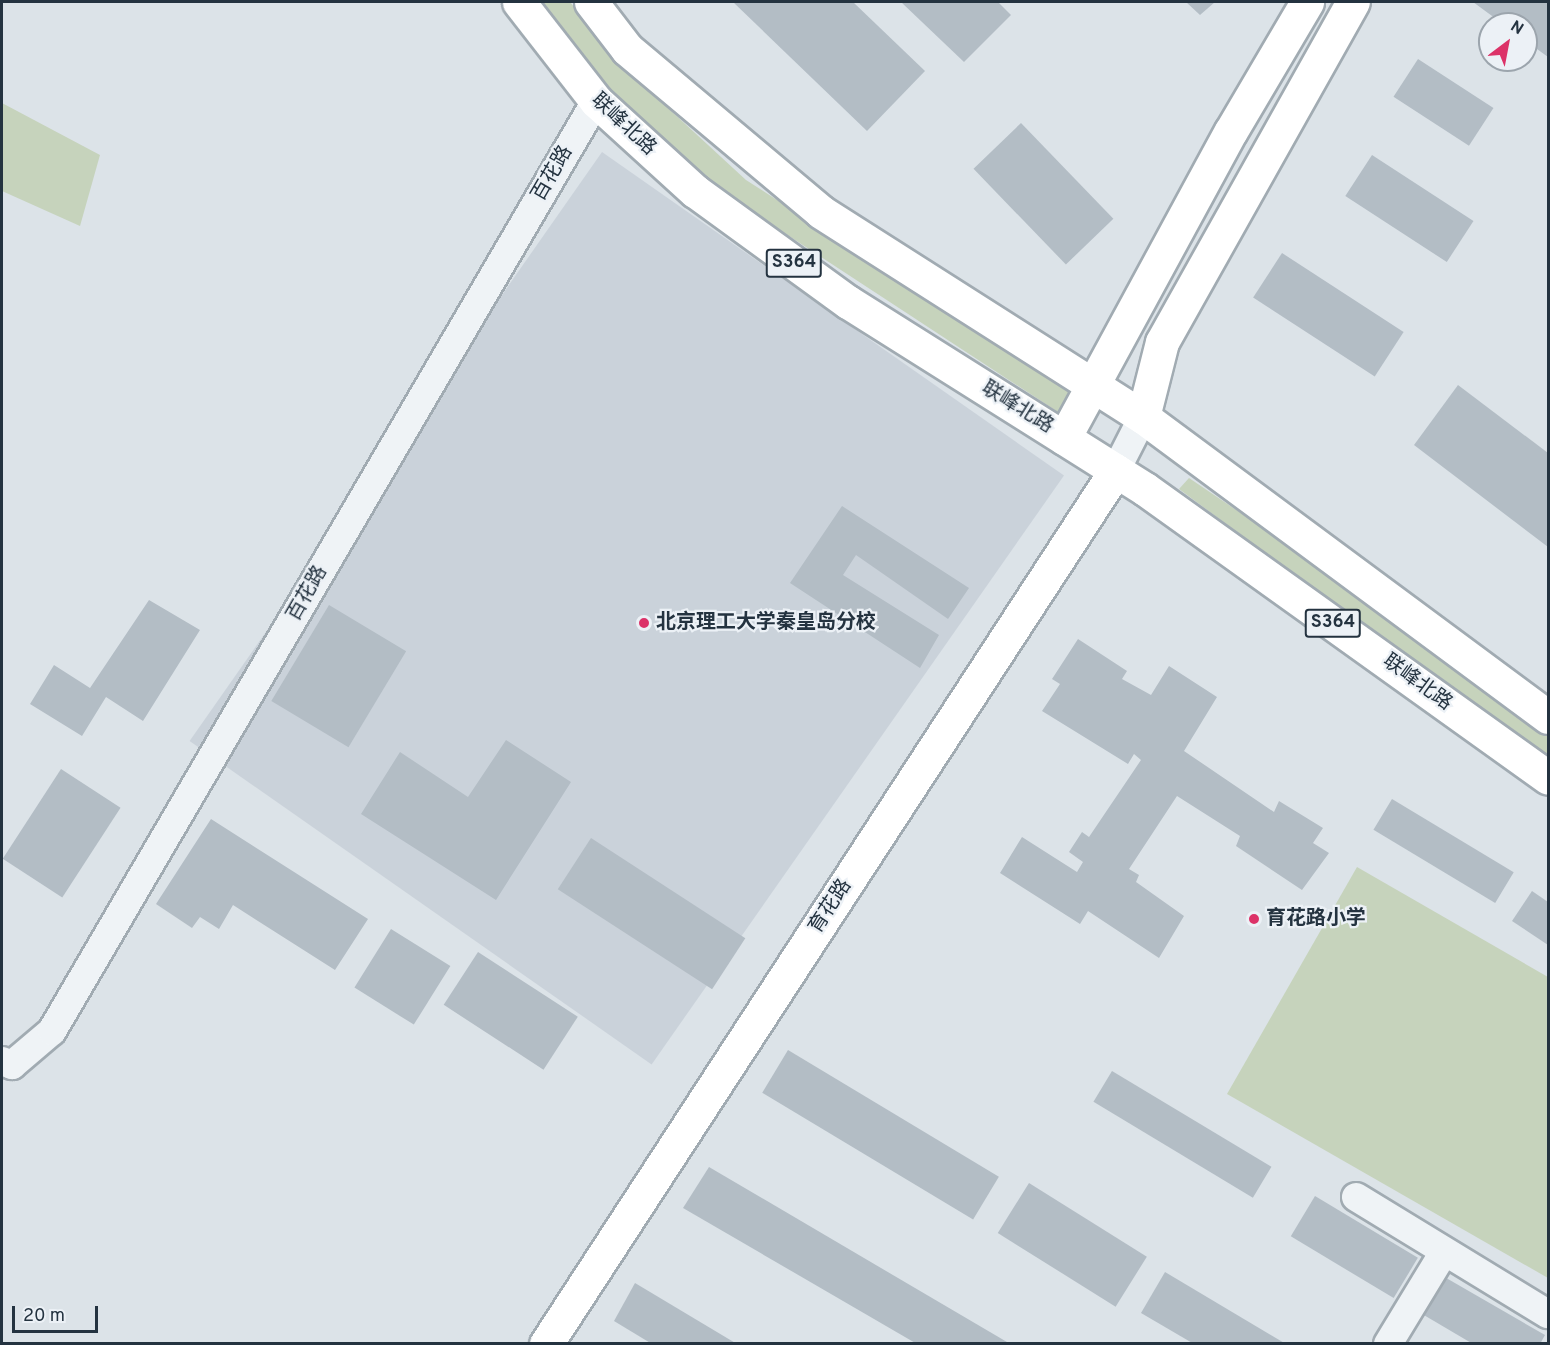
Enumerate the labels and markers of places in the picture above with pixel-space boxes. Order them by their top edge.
place label: 北京理工大学秦皇岛分校 [656,611,876,635]
marker: 北京理工大学秦皇岛分校 [637,616,651,630]
place label: 育花路小学 [1266,907,1366,931]
marker: 育花路小学 [1247,912,1261,926]

